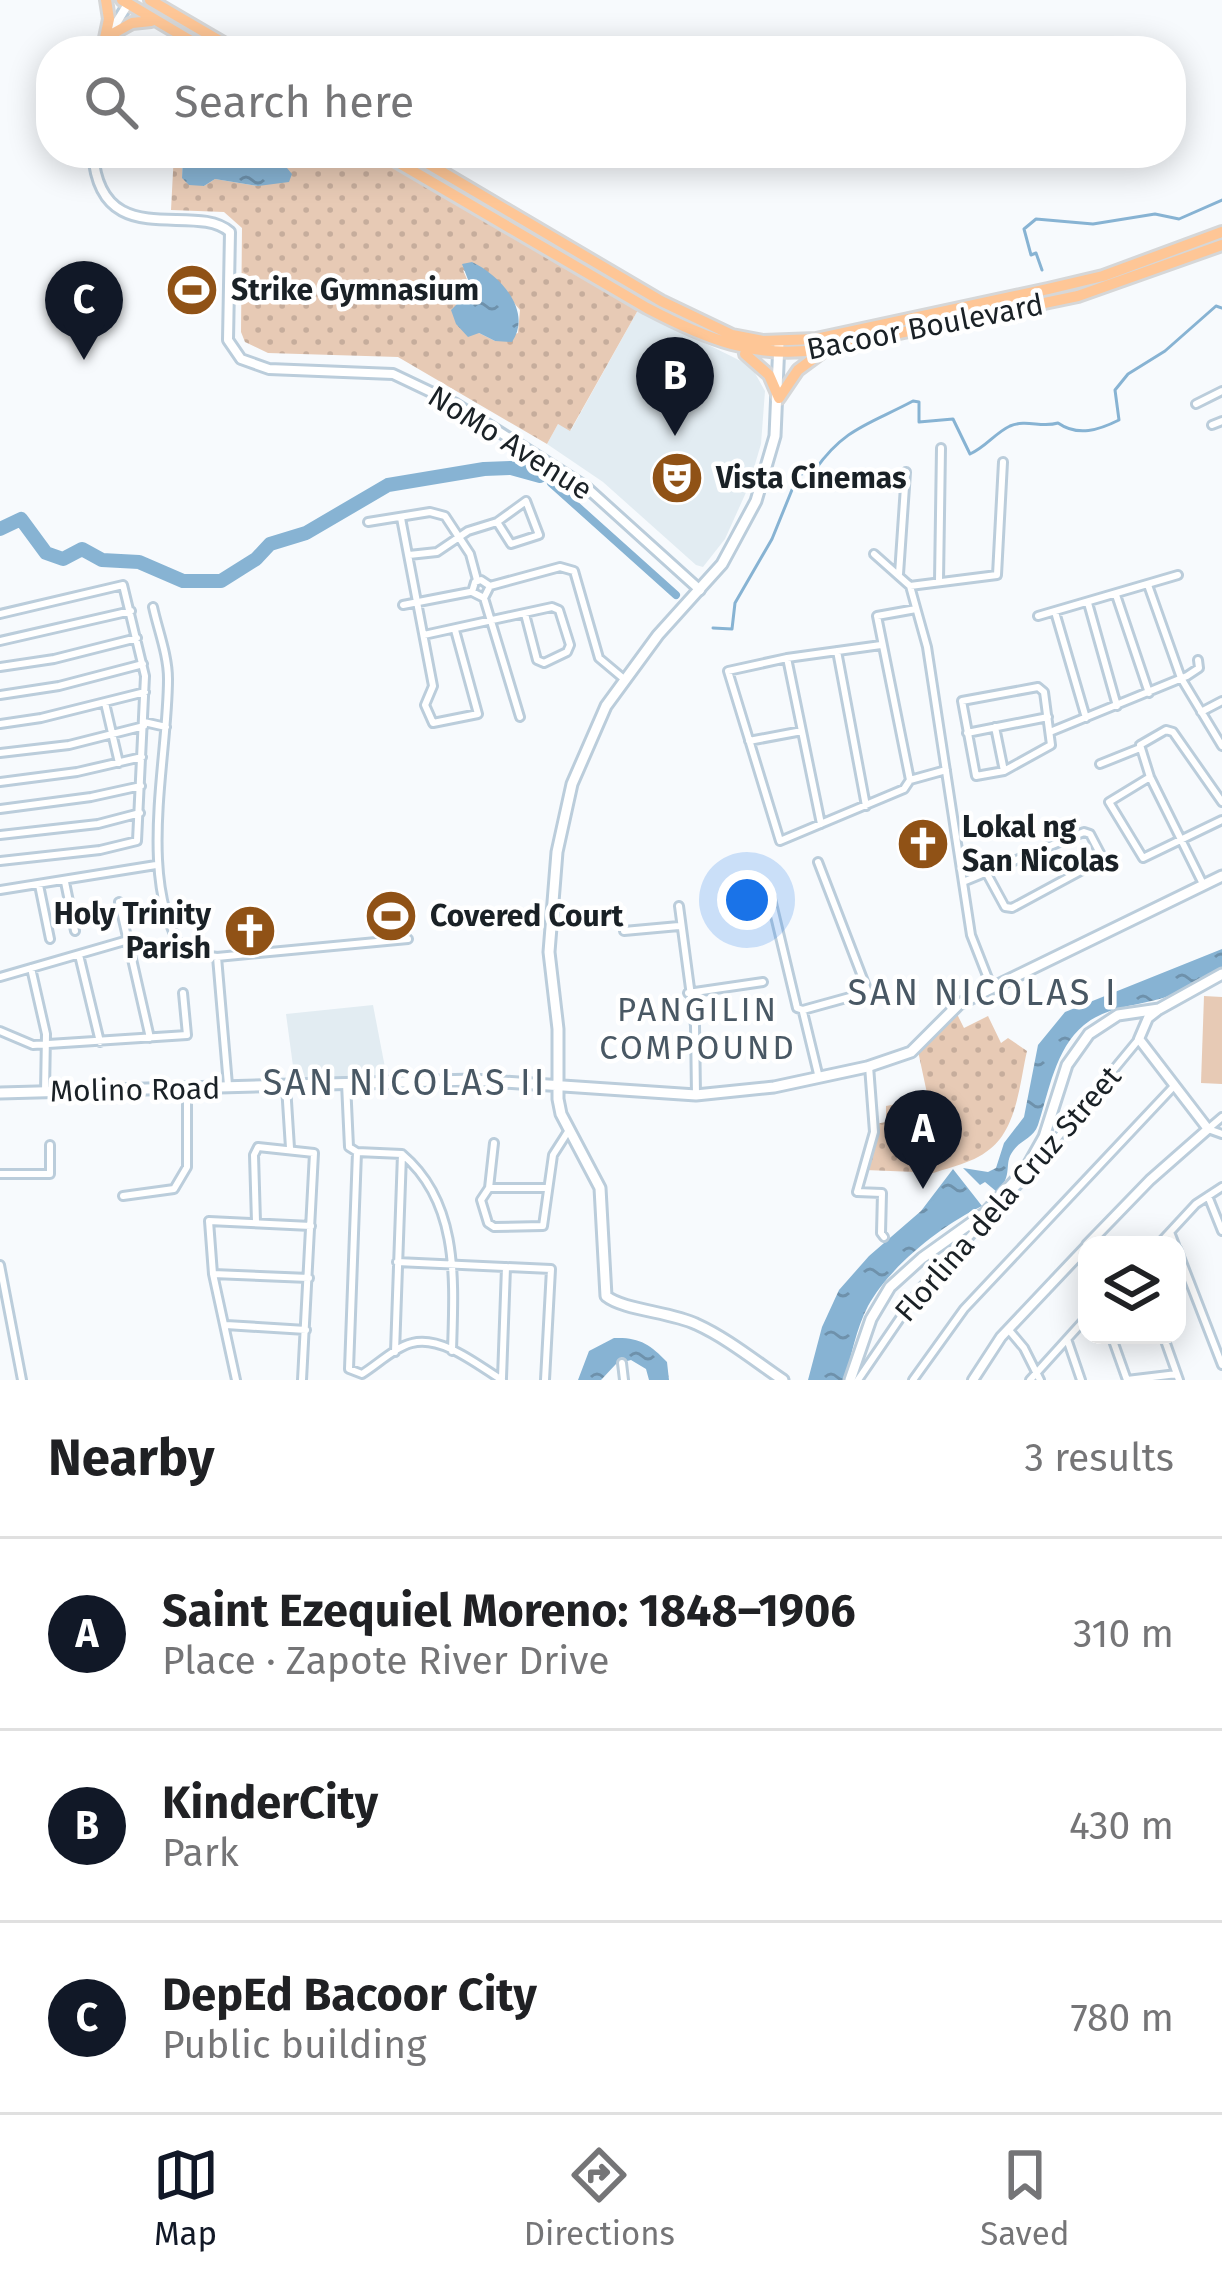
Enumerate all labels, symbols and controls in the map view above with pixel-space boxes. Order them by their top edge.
search box [36,36,1186,168]
icon: search [78,69,144,135]
text: Search here [174,75,414,129]
pin: C [45,261,123,360]
sports icon: Strike Gymnasium [164,262,220,318]
place label: Strike Gymnasium [231,272,479,308]
street label: Bacoor Boulevard [804,286,1046,368]
pin: B [636,337,714,436]
street label: NoMo Avenue [421,378,599,508]
theatre icon: Vista Cinemas [649,450,705,506]
place label: Vista Cinemas [715,460,906,496]
place label: Lokal ng San Nicolas [962,809,1119,879]
church icon: Lokal ng San Nicolas [895,816,951,872]
your location [717,870,777,930]
sports icon: Covered Court [363,888,419,944]
place label: Holy Trinity Parish [54,896,211,966]
place label: Covered Court [430,898,624,934]
church icon: Holy Trinity Parish [222,903,278,959]
district label: SAN NICOLAS I [847,971,1119,1015]
district label: PANGILIN COMPOUND [599,990,797,1068]
street label: Florlina dela Cruz Street [887,1059,1129,1329]
district label: SAN NICOLAS II [263,1061,547,1105]
street label: Molino Road [50,1071,220,1109]
pin: A [884,1090,962,1189]
map controls [1078,1236,1186,1344]
button: layers [1078,1236,1186,1344]
text: Nearby [48,1427,214,1489]
text: 3 results [1024,1435,1174,1481]
text: Saint Ezequiel Moreno: 1848–1906 [162,1584,856,1638]
text: A [75,1611,99,1657]
text: 310 m [1073,1611,1174,1657]
text: Place · Zapote River Drive [162,1638,610,1684]
text: KinderCity [162,1776,378,1830]
text: B [75,1803,99,1849]
text: 430 m [1069,1803,1174,1849]
text: Park [162,1830,239,1876]
text: DepEd Bacoor City [162,1968,537,2022]
text: C [76,1995,98,2041]
text: 780 m [1070,1995,1174,2041]
text: Public building [162,2022,426,2068]
tab: Map [153,2142,219,2254]
tab: Directions [524,2142,675,2254]
tab: Saved [980,2142,1069,2254]

